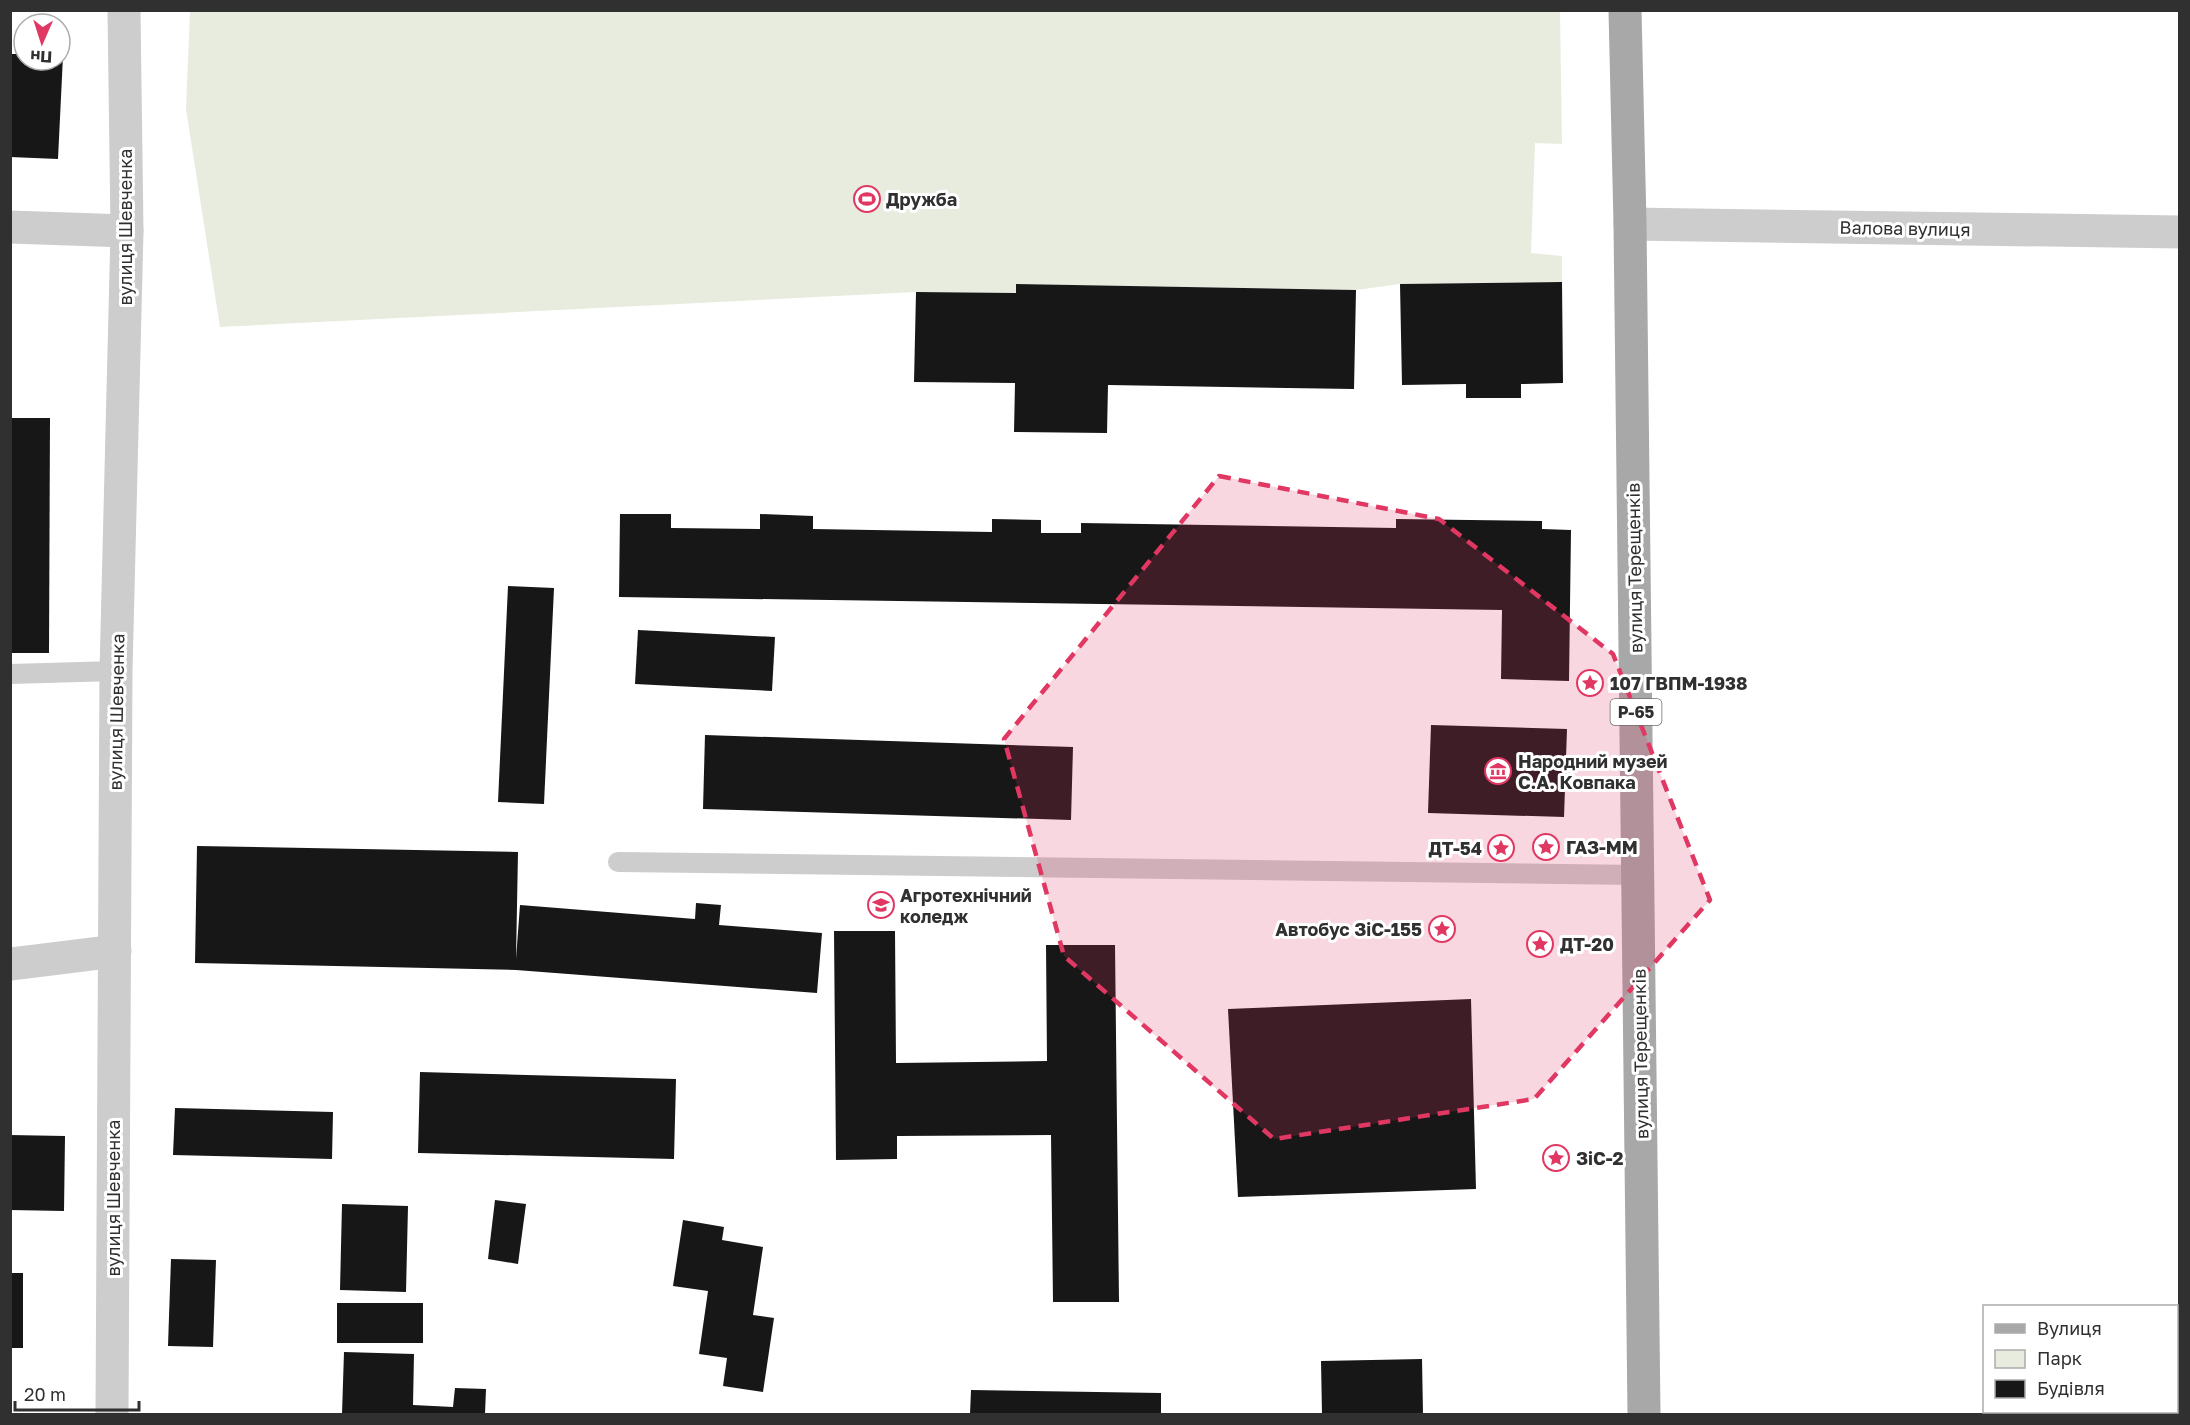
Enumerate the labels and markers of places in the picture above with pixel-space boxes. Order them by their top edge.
sports icon: Дружба [852,184,882,214]
place label: Дружба [886,188,957,210]
place icon: 107 ГВПМ-1938 [1575,668,1605,698]
place label: 107 ГВПМ-1938 [1610,672,1748,694]
place label: Народний музей С.А. Ковпака [1518,750,1668,793]
museum icon: Народний музей С.А. Ковпака [1483,756,1513,786]
place icon: ГАЗ-ММ [1531,832,1561,862]
place icon: ДТ-54 [1486,833,1516,863]
place label: ГАЗ-ММ [1566,836,1638,858]
place label: ДТ-54 [1429,837,1482,859]
place label: Агротехнічний коледж [900,884,1032,927]
school or university icon: Агротехнічний коледж [866,890,896,920]
place icon: Автобус ЗіС-155 [1427,914,1457,944]
place label: Автобус ЗіС-155 [1275,918,1422,940]
place icon: ДТ-20 [1525,929,1555,959]
place label: ДТ-20 [1560,933,1614,955]
place icon: ЗіС-2 [1541,1143,1571,1173]
place label: ЗіС-2 [1576,1147,1624,1169]

